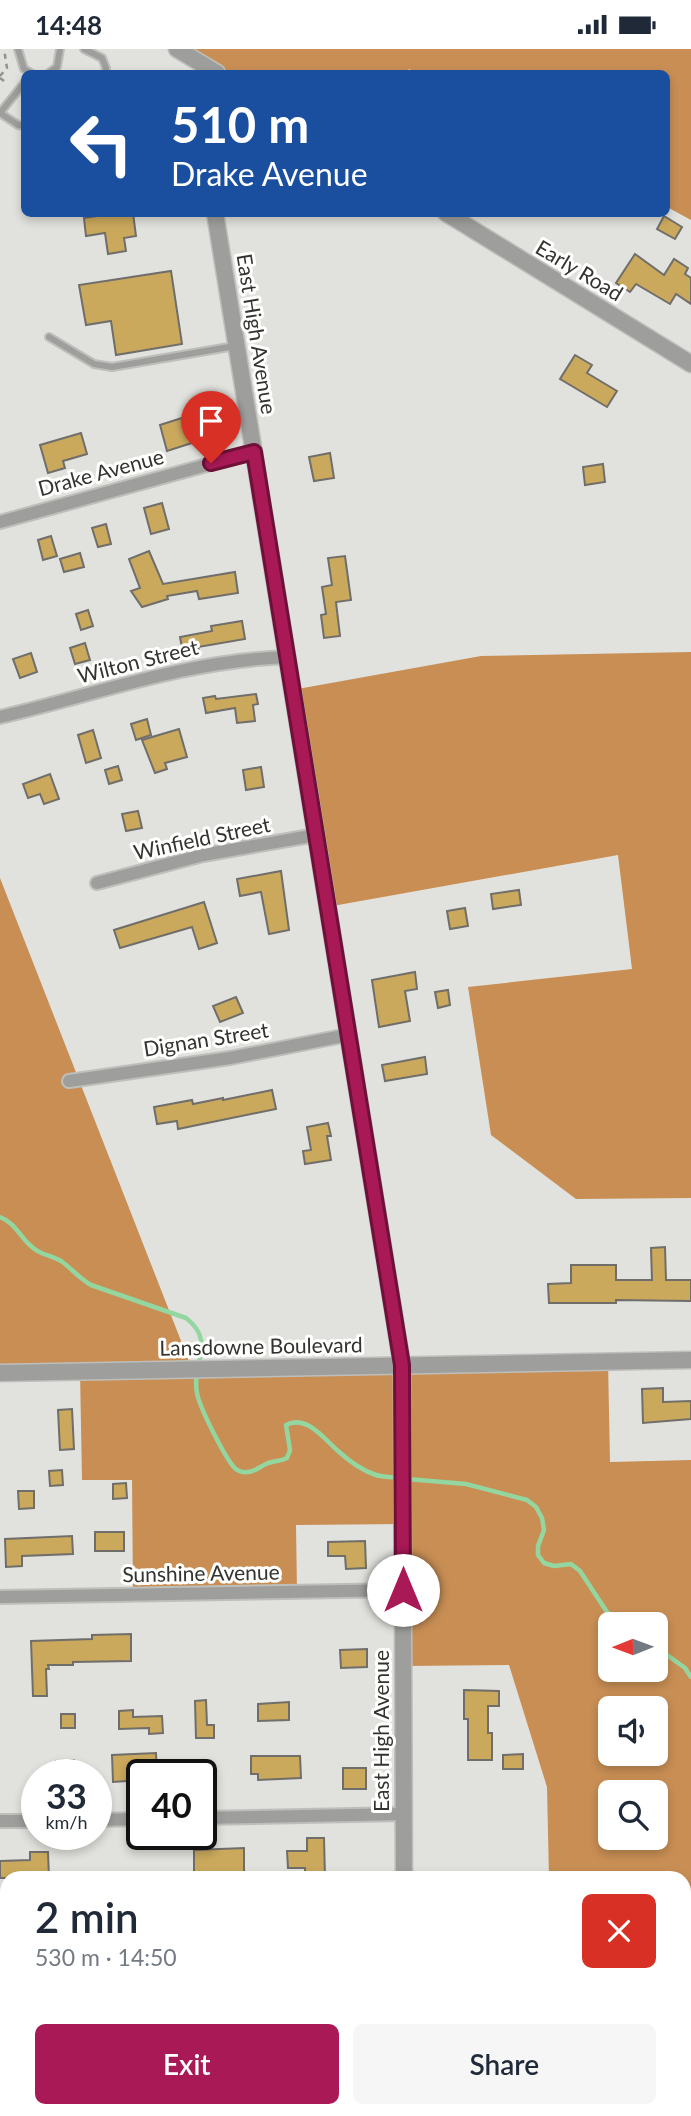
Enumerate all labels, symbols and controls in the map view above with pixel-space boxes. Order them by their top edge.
text: 14:48 [35,9,102,41]
text: 510 m [171,95,309,153]
icon: left [56,98,147,189]
text: Drake Avenue [171,154,368,193]
street label: Early Road [532,234,628,305]
street label: East High Avenue [232,252,283,416]
pin [181,391,241,463]
icon: arrive [192,402,230,440]
street label: Drake Avenue [35,443,166,500]
street label: Wilton Street [75,633,201,688]
street label: Winfield Street [131,811,273,864]
street label: Dignan Street [141,1016,271,1061]
street label: Lansdowne Boulevard [159,1331,363,1360]
position arrow [366,1553,440,1627]
street label: Sunshine Avenue [122,1559,280,1586]
north arrow [598,1612,668,1682]
map controls [598,1612,668,1850]
street label: East High Avenue [368,1650,393,1812]
button: sound [598,1696,668,1766]
speed limit sign: 40 [126,1759,217,1850]
text: 33 [46,1774,87,1816]
button: search [598,1780,668,1850]
text: km/h [45,1811,88,1833]
text: 2 min [35,1892,139,1942]
button: close [582,1894,656,1968]
text: 530 m · 14:50 [35,1943,177,1971]
button: Exit [35,2024,339,2104]
button: Share [353,2024,656,2104]

